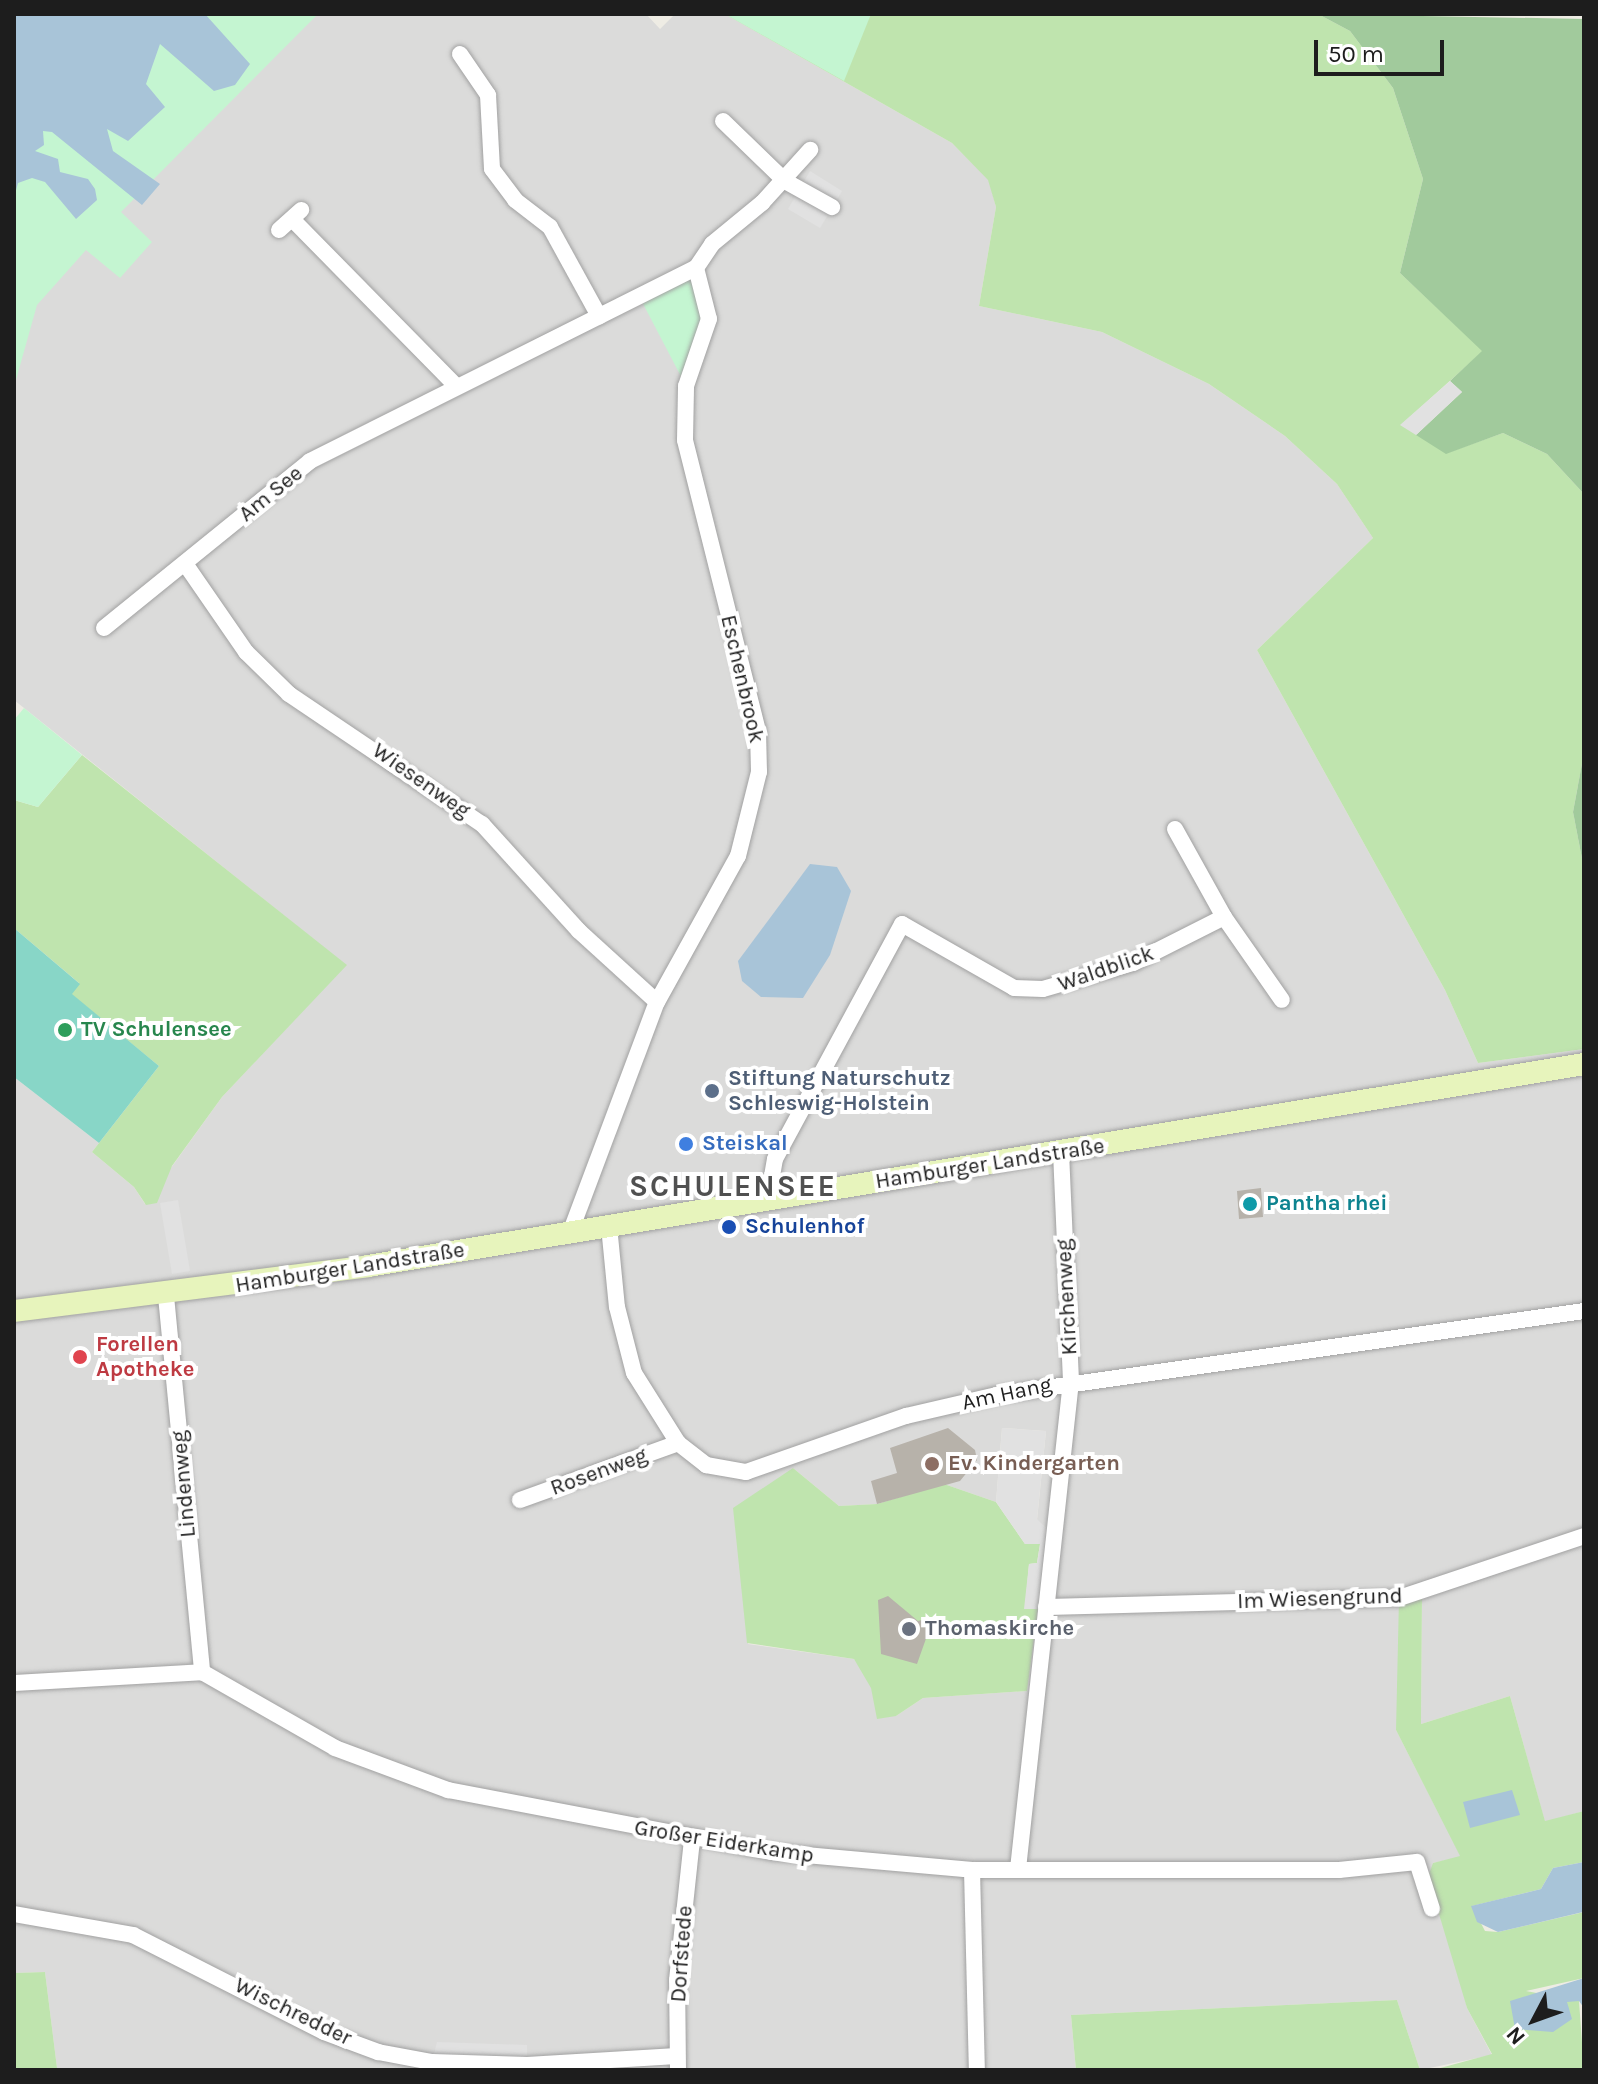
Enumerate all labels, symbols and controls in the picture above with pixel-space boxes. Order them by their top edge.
scale bar [1318,24,1448,74]
text: 50 m [1328,40,1384,68]
street label: Am See [234,460,308,528]
street label: Eschenbrook [714,612,770,746]
street label: Wiesenweg [367,738,475,824]
street label: Waldblick [1055,940,1157,998]
place label: TV Schulensee [81,1017,232,1043]
marker: TV Schulensee [56,1021,74,1039]
place label: Stiftung Naturschutz Schleswig-Holstein [728,1065,951,1116]
marker: Stiftung Naturschutz Schleswig-Holstein [703,1082,721,1100]
place label: Steiskal [702,1131,788,1157]
street label: Hamburger Landstraße [874,1133,1106,1195]
marker: Steiskal [677,1135,695,1153]
district label: SCHULENSEE [629,1168,837,1204]
place label: Pantha rhei [1266,1191,1387,1217]
marker: Pantha rhei [1241,1195,1259,1213]
place label: Schulenhof [745,1214,864,1240]
marker: Schulenhof [720,1218,738,1236]
street label: Hamburger Landstraße [234,1237,466,1299]
street label: Kirchenweg [1051,1238,1083,1356]
place label: Forellen Apotheke [96,1331,194,1382]
marker: Forellen Apotheke [71,1348,89,1366]
street label: Am Hang [960,1372,1054,1416]
street label: Lindenweg [166,1429,202,1539]
street label: Rosenweg [547,1442,651,1502]
place label: Ev. Kindergarten [948,1451,1120,1477]
marker: Ev. Kindergarten [923,1455,941,1473]
street label: Im Wiesengrund [1237,1583,1403,1615]
place label: Thomaskirche [925,1616,1074,1642]
marker: Thomaskirche [900,1620,918,1638]
street label: Großer Eiderkamp [632,1815,816,1869]
street label: Dorfstede [665,1905,699,2003]
street label: Wischredder [230,1972,356,2052]
north arrow [1494,1980,1574,2060]
text: N [1501,2021,1531,2050]

